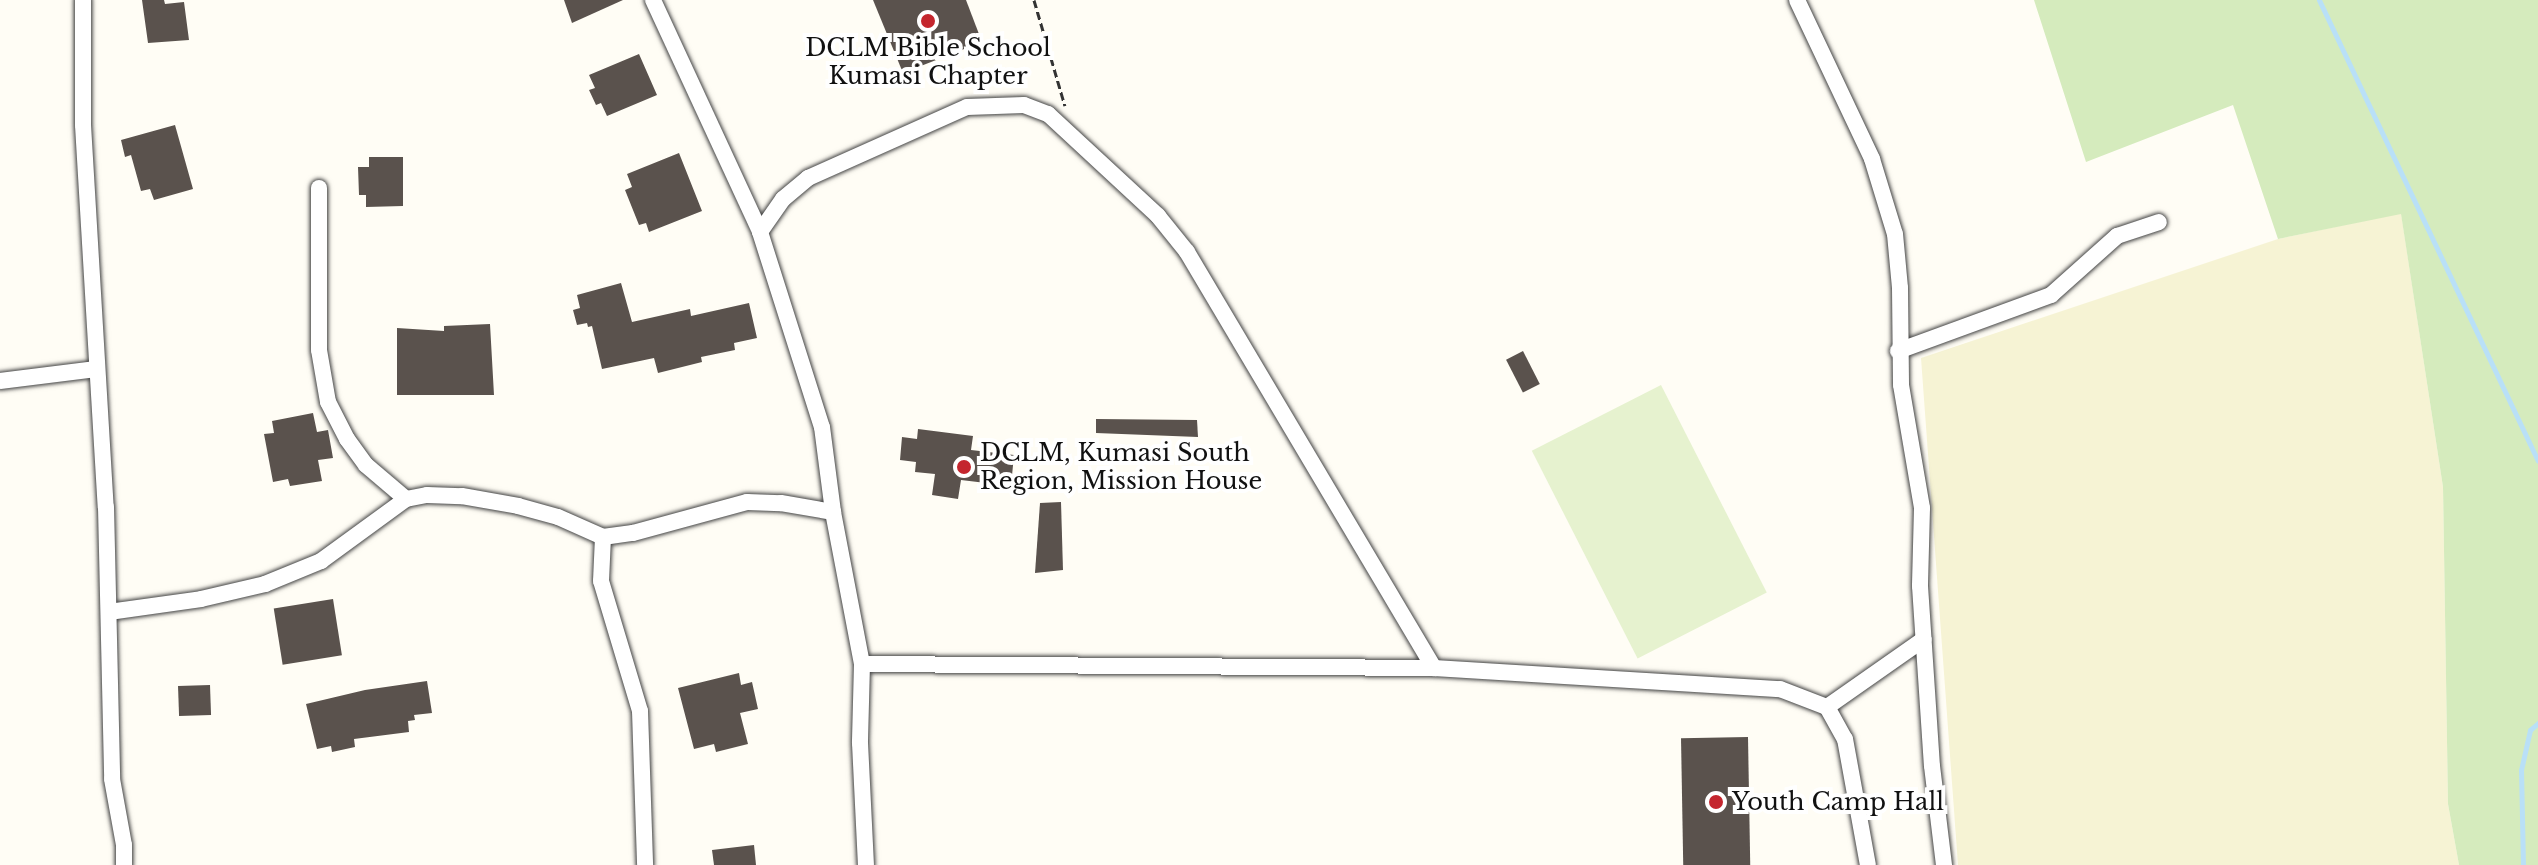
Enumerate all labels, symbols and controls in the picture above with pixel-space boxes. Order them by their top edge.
marker: DCLM Bible School Kumasi Chapter [919,12,937,30]
place label: DCLM Bible School Kumasi Chapter [805,34,1051,90]
place label: DCLM, Kumasi South Region, Mission House [980,439,1262,495]
marker: DCLM, Kumasi South Region, Mission House [955,458,973,476]
place label: Youth Camp Hall [1732,788,1944,816]
marker: Youth Camp Hall [1707,793,1725,811]

